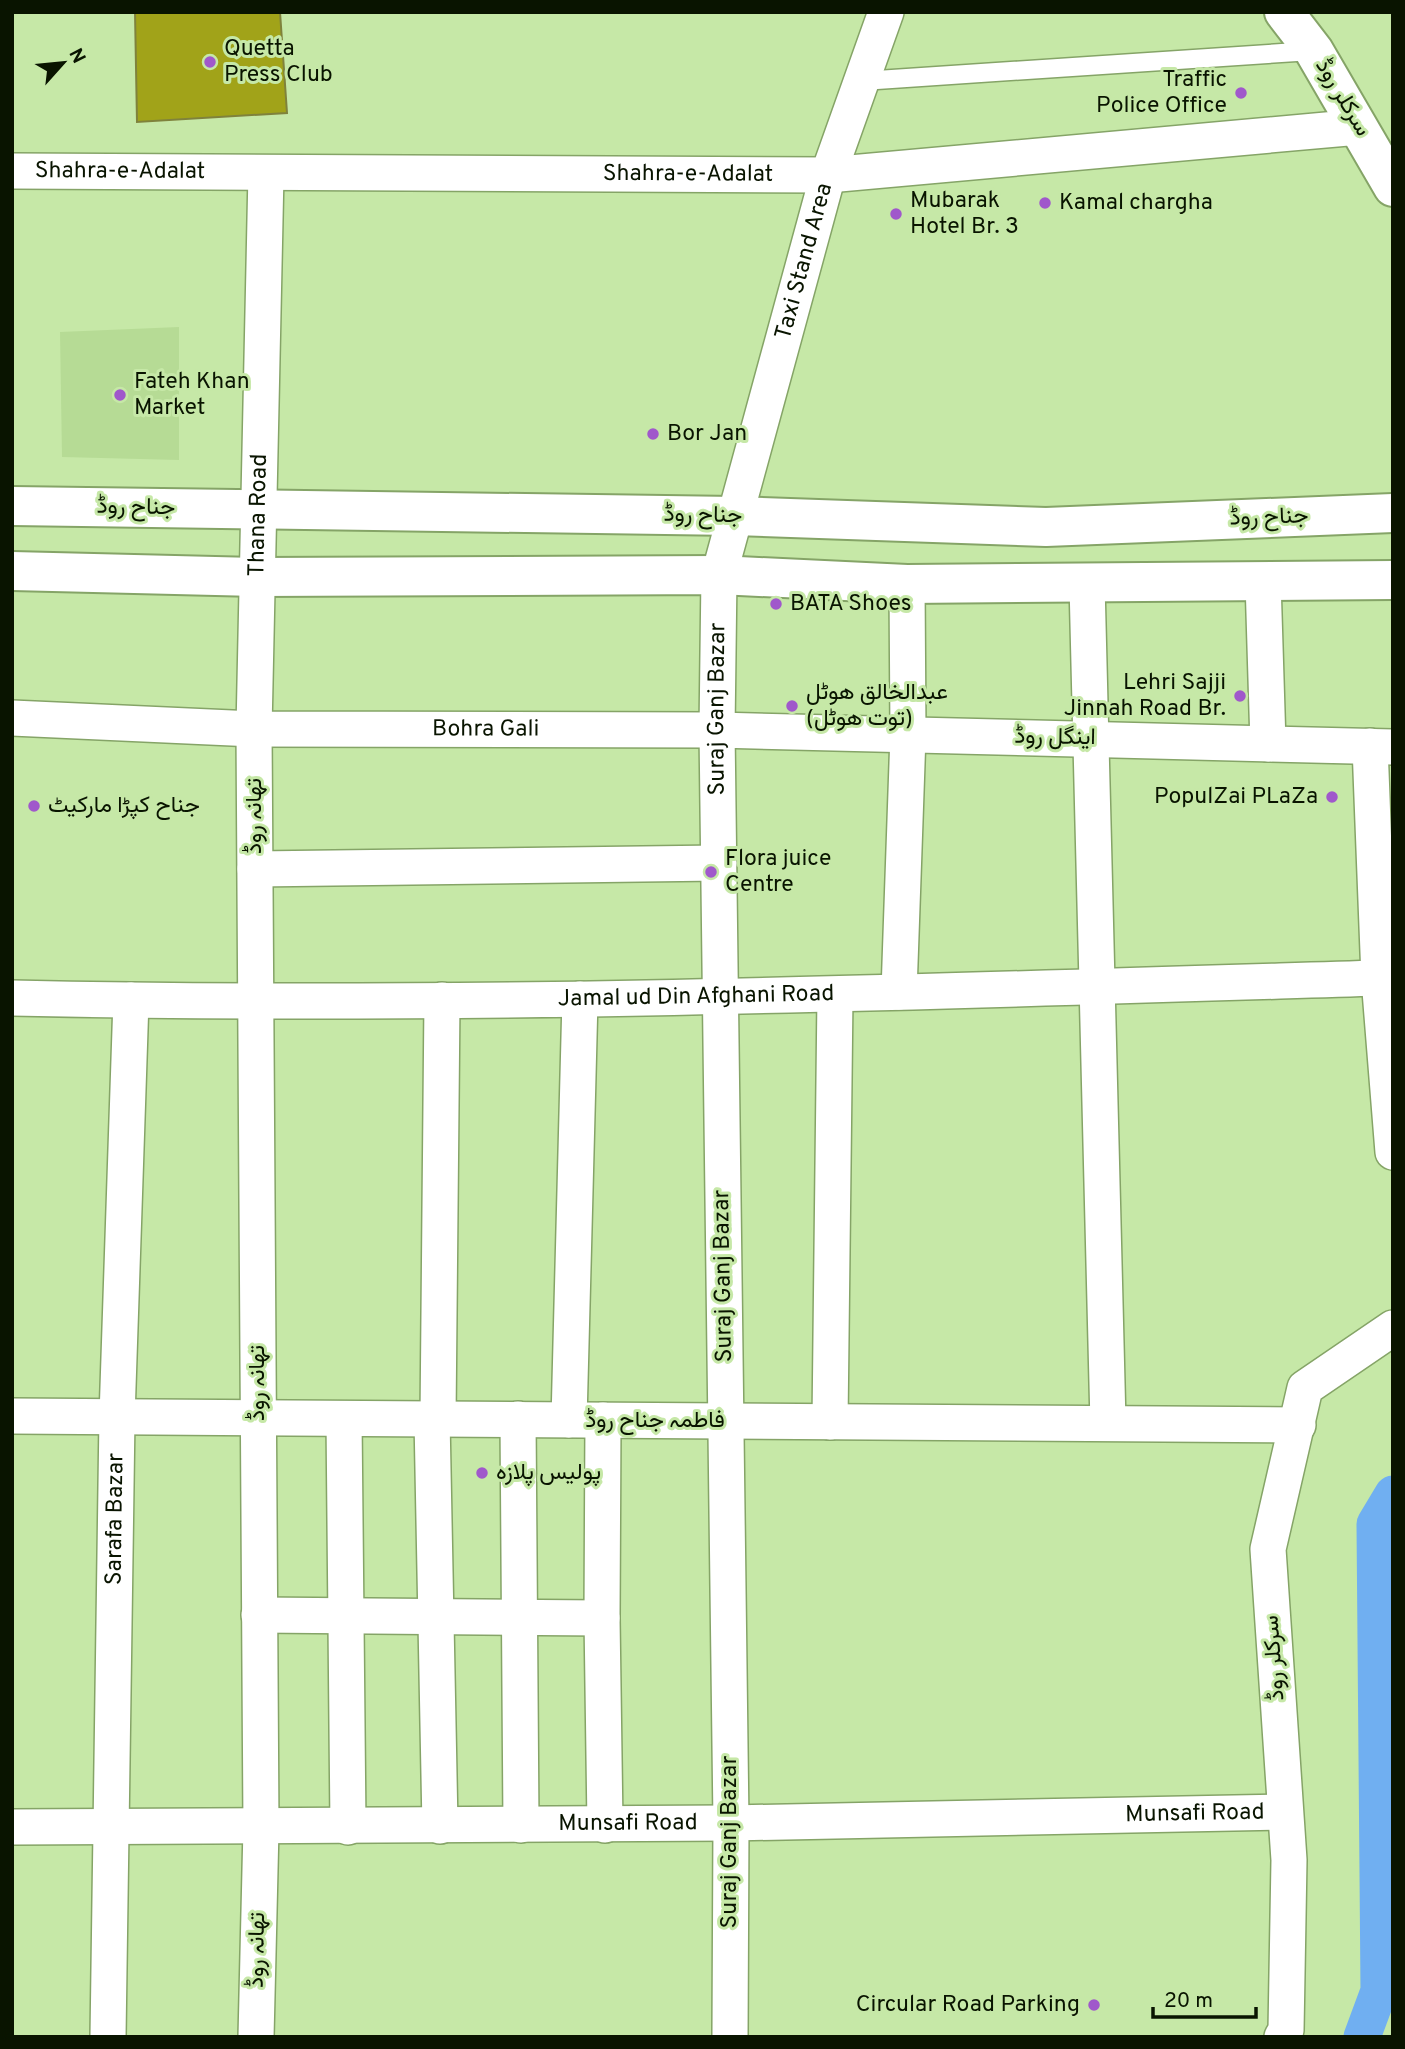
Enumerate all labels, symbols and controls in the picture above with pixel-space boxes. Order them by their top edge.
north arrow [28,28,98,98]
place label: Quetta Press Club [224,35,333,90]
text: N [63,45,90,68]
marker: Quetta Press Club [202,54,218,70]
street label: سرکلر روڈ [1308,54,1376,142]
place label: Traffic Police Office [1096,66,1227,121]
marker: Traffic Police Office [1233,85,1249,101]
street label: Shahra-e-Adalat [35,157,205,186]
street label: Shahra-e-Adalat [603,159,773,189]
street label: Taxi Stand Area [769,180,840,343]
place label: Mubarak Hotel Br. 3 [910,187,1019,242]
place label: Kamal chargha [1059,189,1213,218]
marker: Kamal chargha [1037,195,1053,211]
marker: Mubarak Hotel Br. 3 [888,206,904,222]
place label: Fateh Khan Market [134,368,250,423]
marker: Fateh Khan Market [112,387,128,403]
place label: Bor Jan [667,420,747,449]
marker: Bor Jan [645,426,661,442]
street label: Thana Road [243,453,274,577]
street label: جناح روڈ [96,493,176,523]
street label: جناح روڈ [663,501,743,531]
street label: جناح روڈ [1229,502,1309,534]
place label: BATA Shoes [790,590,911,619]
marker: BATA Shoes [768,596,784,612]
street label: Suraj Ganj Bazar [702,622,733,796]
place label: Lehri Sajji Jinnah Road Br. [1064,669,1226,724]
place label: عبدالخالق ھوٹل (توت ھوٹل) [806,679,948,734]
marker: Lehri Sajji Jinnah Road Br. [1232,688,1248,704]
marker: عبدالخالق ھوٹل (توت ھوٹل) [784,698,800,714]
street label: Bohra Gali [432,715,539,744]
street label: اینگل روڈ [1014,723,1096,753]
street label: تھانہ روڈ [241,778,270,854]
place label: PopulZai PLaZa [1154,783,1318,812]
marker: PopulZai PLaZa [1324,789,1340,805]
place label: جناح کپڑا مارکیٹ [48,792,200,821]
marker: جناح کپڑا مارکیٹ [26,798,42,814]
place label: Flora juice Centre [725,845,831,900]
marker: Flora juice Centre [703,864,719,880]
street label: Jamal ud Din Afghani Road [557,979,835,1014]
street label: Suraj Ganj Bazar [708,1189,740,1363]
street label: تھانہ روڈ [244,1345,273,1421]
street label: فاطمہ جناح روڈ [585,1407,725,1436]
street label: Sarafa Bazar [100,1453,131,1585]
place label: پولیس پلازہ [496,1459,601,1488]
marker: پولیس پلازہ [474,1465,490,1481]
street label: سرکلر روڈ [1258,1614,1292,1702]
street label: Suraj Ganj Bazar [716,1756,745,1928]
street label: Munsafi Road [1125,1798,1265,1830]
street label: Munsafi Road [558,1809,698,1838]
street label: تھانہ روڈ [243,1912,273,1988]
scale bar [1153,1976,1256,2020]
text: 20 m [1164,1988,1213,2015]
place label: Circular Road Parking [856,1991,1080,2020]
marker: Circular Road Parking [1086,1997,1102,2013]

